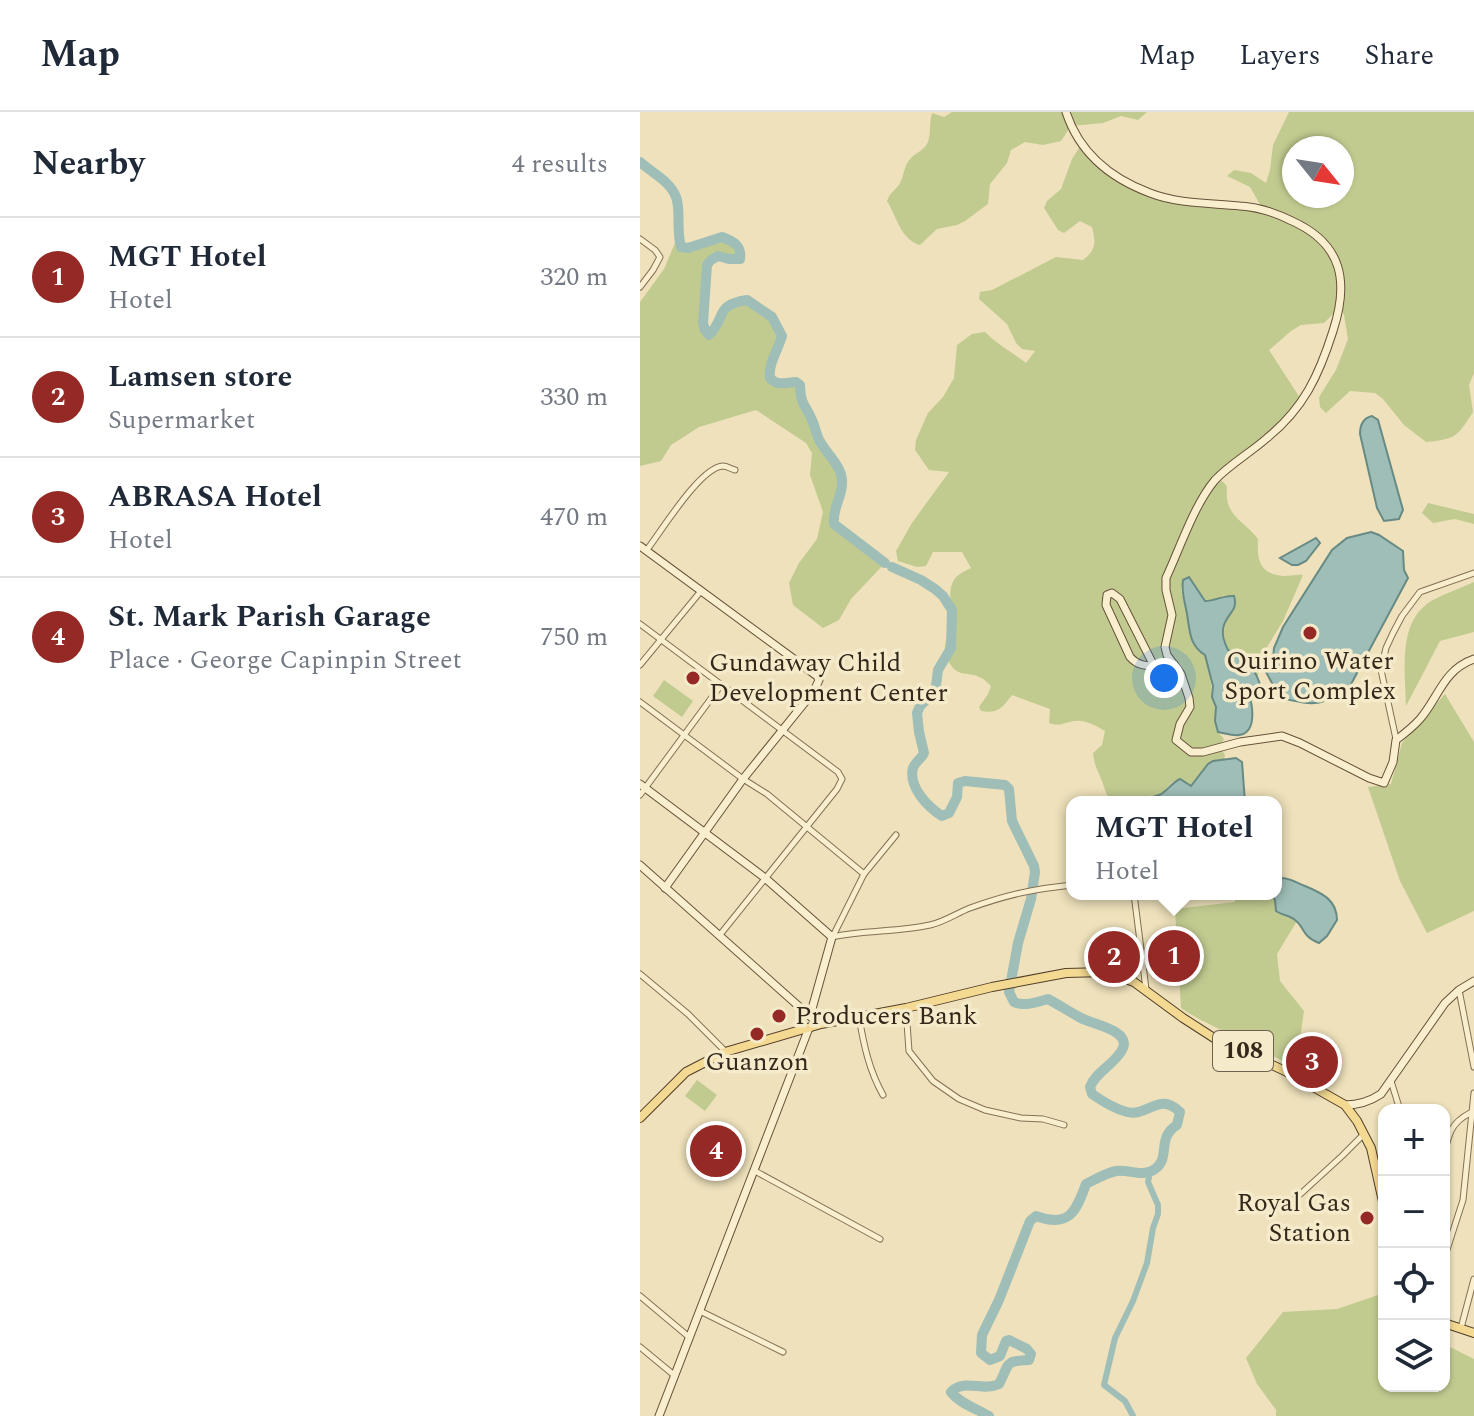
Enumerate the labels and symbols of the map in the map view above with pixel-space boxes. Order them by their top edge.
north arrow [1282,136,1354,208]
marker: Quirino Water Sport Complex [1301,624,1319,642]
place label: Quirino Water Sport Complex [1224,641,1396,711]
place label: Gundaway Child Development Center [709,643,948,713]
your location [1144,658,1184,698]
marker: Gundaway Child Development Center [684,669,702,687]
pin: 1 [1148,926,1200,986]
pin: 2 [1088,927,1140,987]
place label: Producers Bank [795,996,978,1036]
marker: Producers Bank [770,1007,788,1025]
marker: Guanzon [748,1025,766,1043]
road number: 108 [1213,1031,1273,1071]
pin: 3 [1286,1032,1338,1092]
place label: Guanzon [705,1042,809,1082]
pin: 4 [690,1121,742,1181]
place label: Royal Gas Station [1237,1183,1351,1253]
marker: Royal Gas Station [1358,1209,1376,1227]

